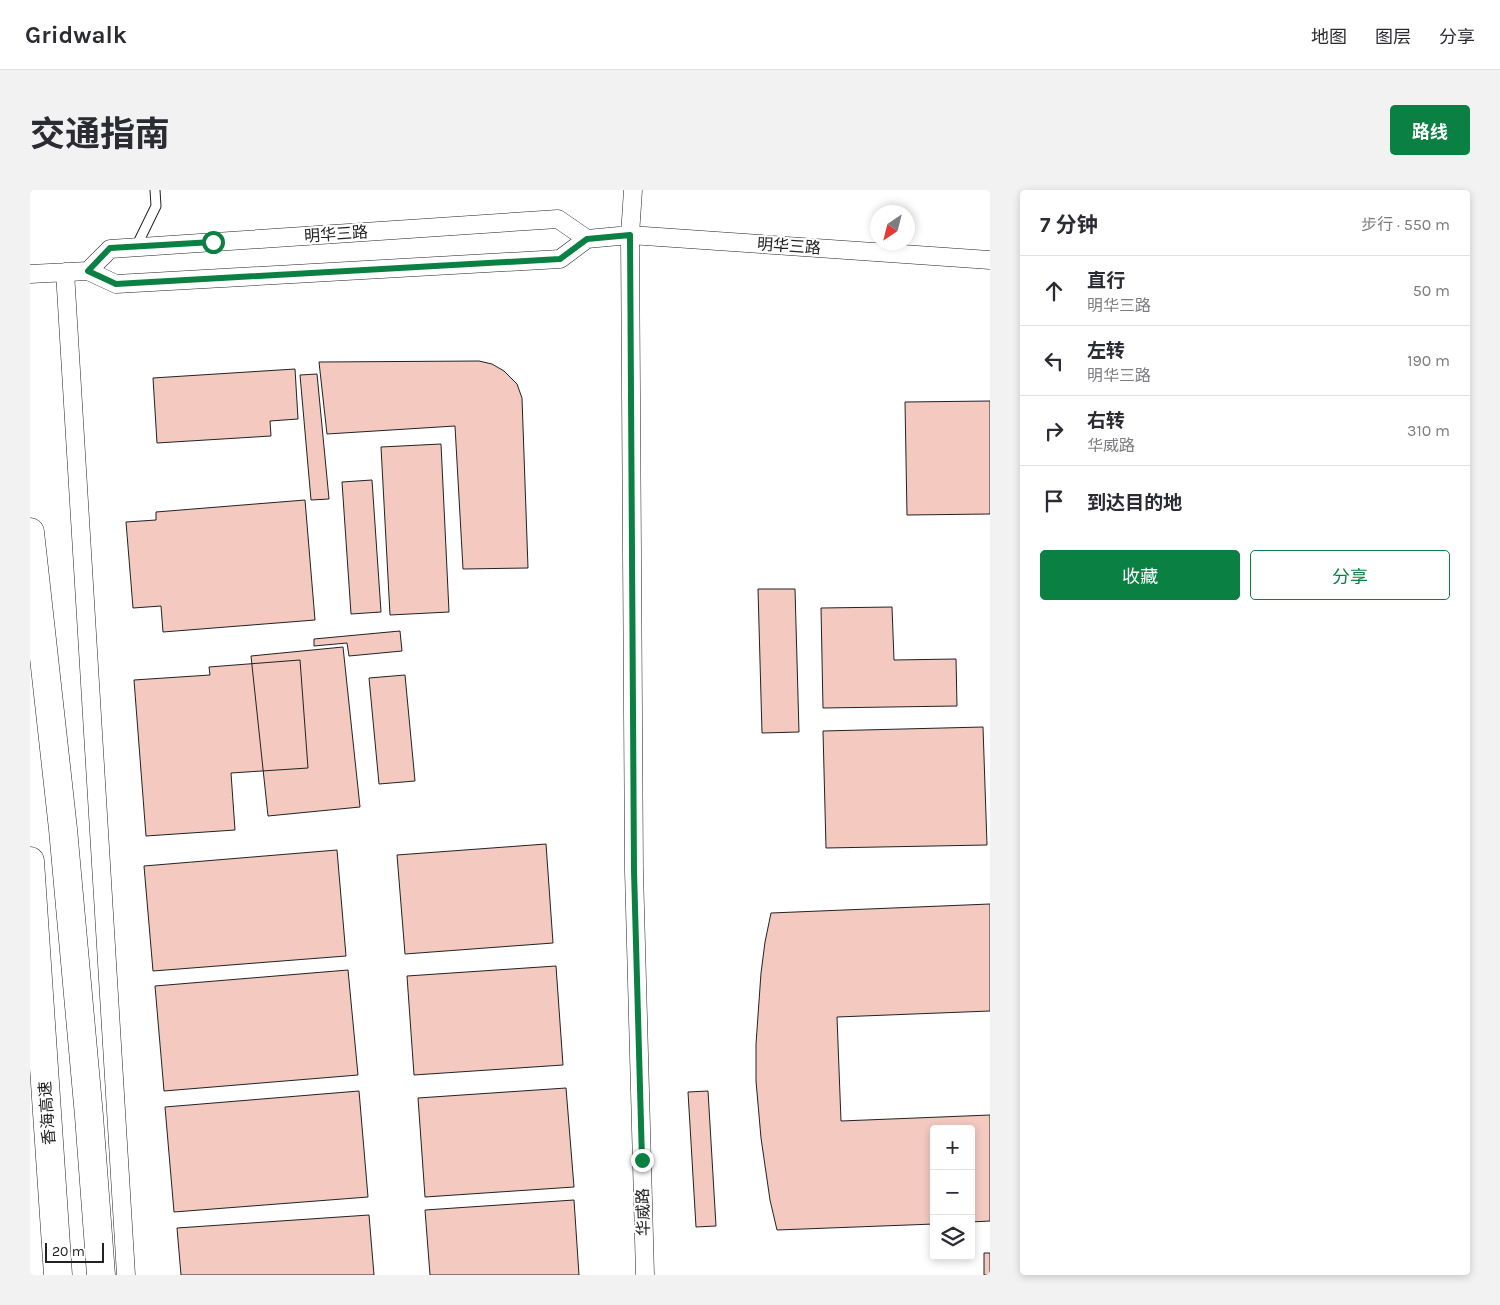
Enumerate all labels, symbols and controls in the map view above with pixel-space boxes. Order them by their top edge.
text: Gridwalk [25,21,127,49]
text: 地图 [1311,26,1347,48]
text: 图层 [1375,26,1411,48]
text: 分享 [1439,26,1475,48]
button: 路线 [1390,105,1470,155]
text: 交通指南 [30,114,170,155]
north arrow [870,205,915,250]
text: 7 分钟 [1040,213,1098,237]
text: 步行 · 550 m [1361,215,1450,234]
street label: 明华三路 [303,222,369,246]
route start [202,231,225,254]
street label: 明华三路 [756,234,822,258]
text: 直行 [1087,270,1125,292]
icon: ahead [1040,277,1068,305]
text: 50 m [1413,281,1450,300]
text: 明华三路 [1087,296,1151,315]
text: 左转 [1087,340,1125,362]
icon: left [1040,347,1068,375]
text: 190 m [1407,351,1450,370]
text: 明华三路 [1087,366,1151,385]
text: 右转 [1087,410,1125,432]
icon: right [1040,417,1068,445]
text: 310 m [1407,421,1450,440]
text: 华威路 [1087,436,1135,455]
icon: arrive [1040,487,1068,515]
text: 到达目的地 [1087,492,1182,514]
button: 收藏 [1040,550,1240,600]
button: 分享 [1250,550,1450,600]
street label: 香海高速 [35,1080,59,1146]
map controls [930,1125,975,1260]
button: + [930,1125,975,1170]
route end [631,1149,654,1172]
button: − [930,1170,975,1215]
street label: 华威路 [633,1188,653,1236]
button: layers [930,1215,975,1260]
scale bar [45,1240,104,1263]
text: 20 m [52,1243,85,1260]

